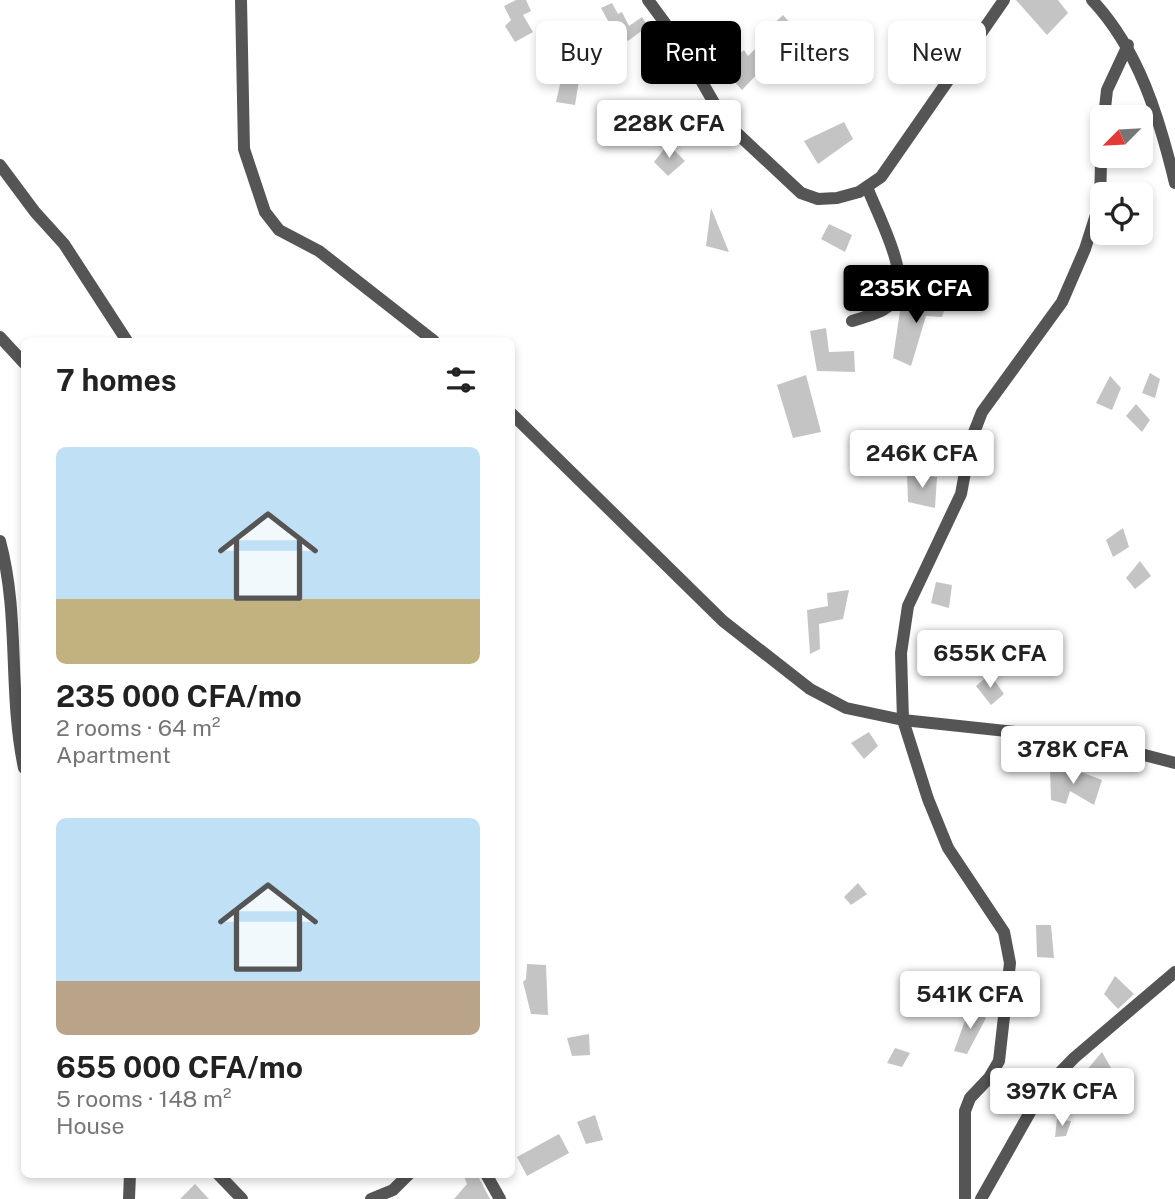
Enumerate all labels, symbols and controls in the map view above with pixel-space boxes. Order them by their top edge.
chip: Buy [536,21,627,84]
chip: Rent [641,21,741,84]
chip: Filters [755,21,874,84]
chip: New [888,21,986,84]
pin: 228K CFA [597,100,741,160]
north arrow [1090,105,1153,168]
map controls [1090,105,1153,245]
text: 228K CFA [613,109,725,136]
button: locate [1090,182,1153,245]
pin: 235K CFA [844,266,988,325]
text: 235K CFA [860,274,972,301]
icon: filters [442,361,480,399]
text: 7 homes [56,362,177,398]
pin: 246K CFA [850,430,994,490]
text: 246K CFA [866,439,978,466]
icon: home [205,493,331,619]
pin: 655K CFA [918,630,1062,690]
text: 655K CFA [933,639,1047,666]
text: 235 000 CFA/mo [56,678,302,714]
text: 2 rooms · 64 m² [56,714,220,741]
pin: 378K CFA [1001,726,1145,786]
text: 378K CFA [1017,735,1129,762]
text: Apartment [56,741,171,768]
icon: home [205,864,331,990]
pin: 541K CFA [898,972,1042,1031]
text: 541K CFA [916,980,1024,1007]
text: 655 000 CFA/mo [56,1049,303,1085]
pin: 397K CFA [990,1068,1134,1128]
text: 397K CFA [1006,1077,1118,1104]
text: 5 rooms · 148 m² [56,1085,231,1112]
text: House [56,1112,124,1139]

